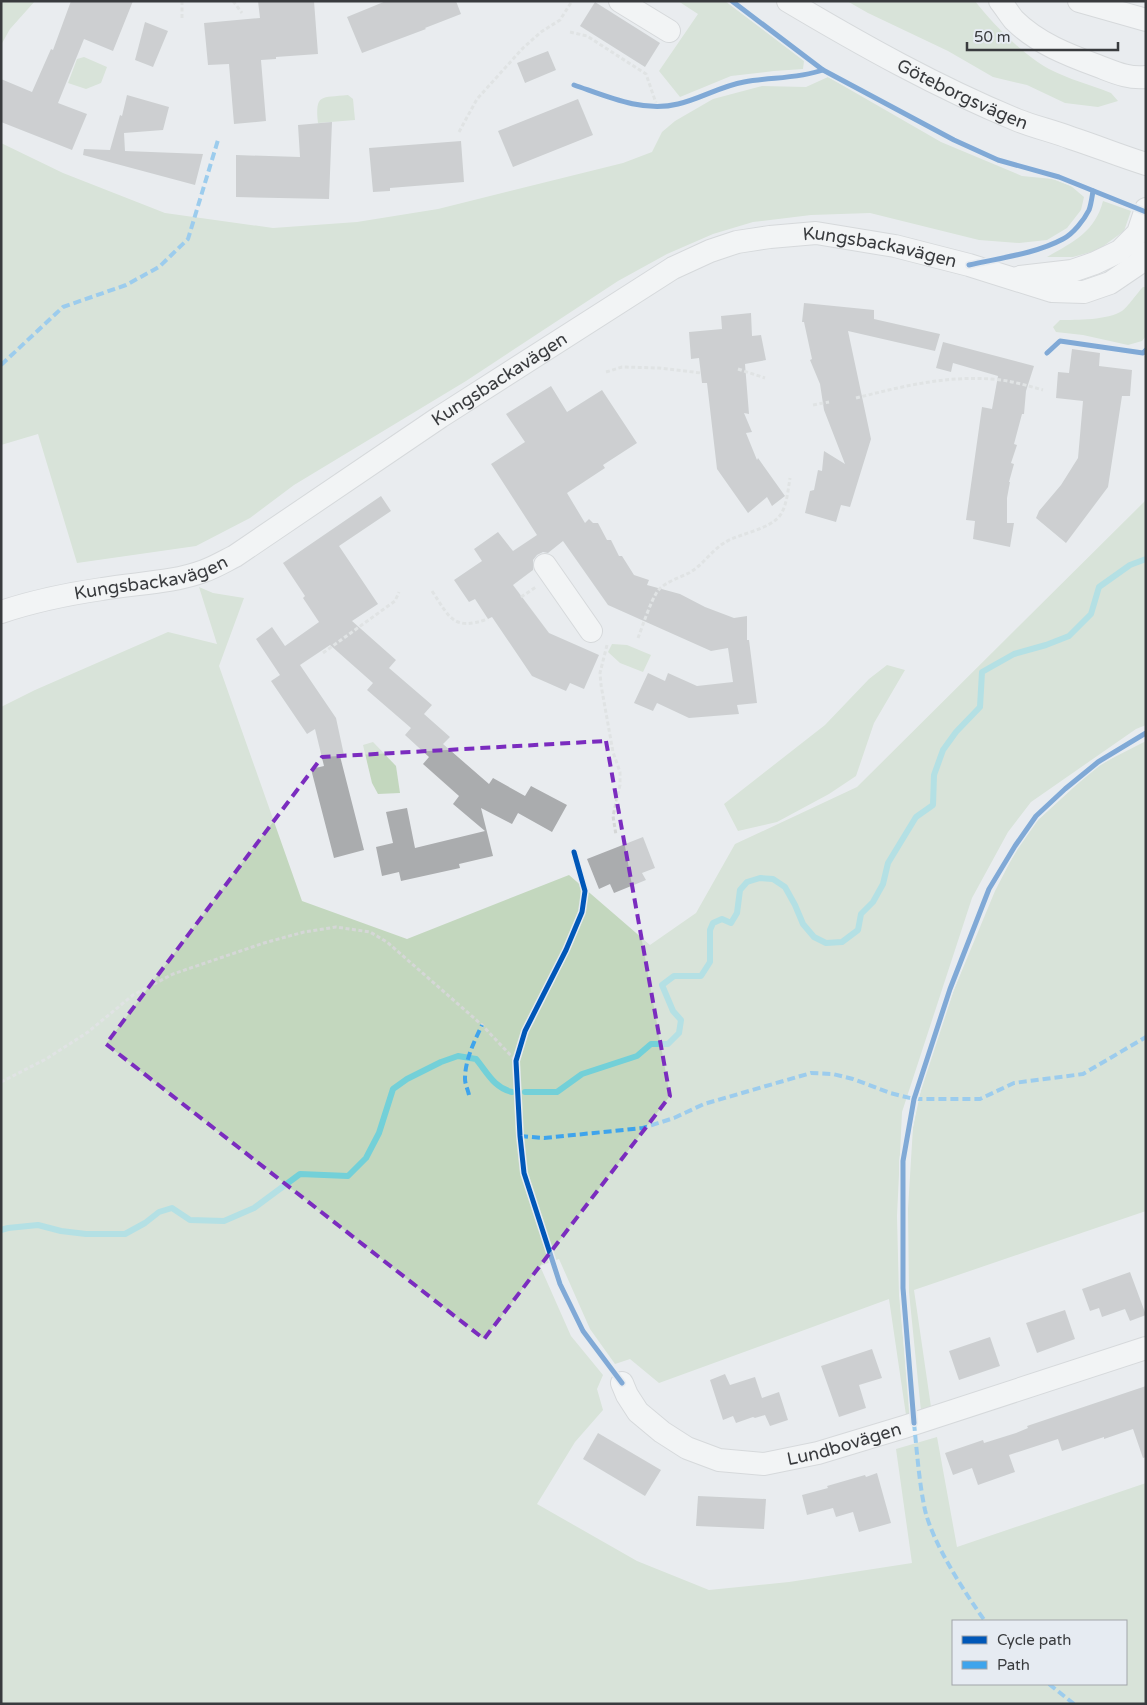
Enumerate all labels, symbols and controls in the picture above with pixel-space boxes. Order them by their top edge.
scale bar [967,20,1118,52]
text: 50 m [974,28,1011,46]
street label: Göteborgsvägen [893,54,1031,134]
street label: Kungsbackavägen [802,222,959,272]
street label: Kungsbackavägen [427,328,571,431]
street label: Kungsbackavägen [72,551,232,604]
street label: Lundbovägen [785,1417,904,1470]
legend [952,1620,1127,1685]
text: Cycle path [997,1631,1071,1649]
text: Path [997,1656,1030,1674]

